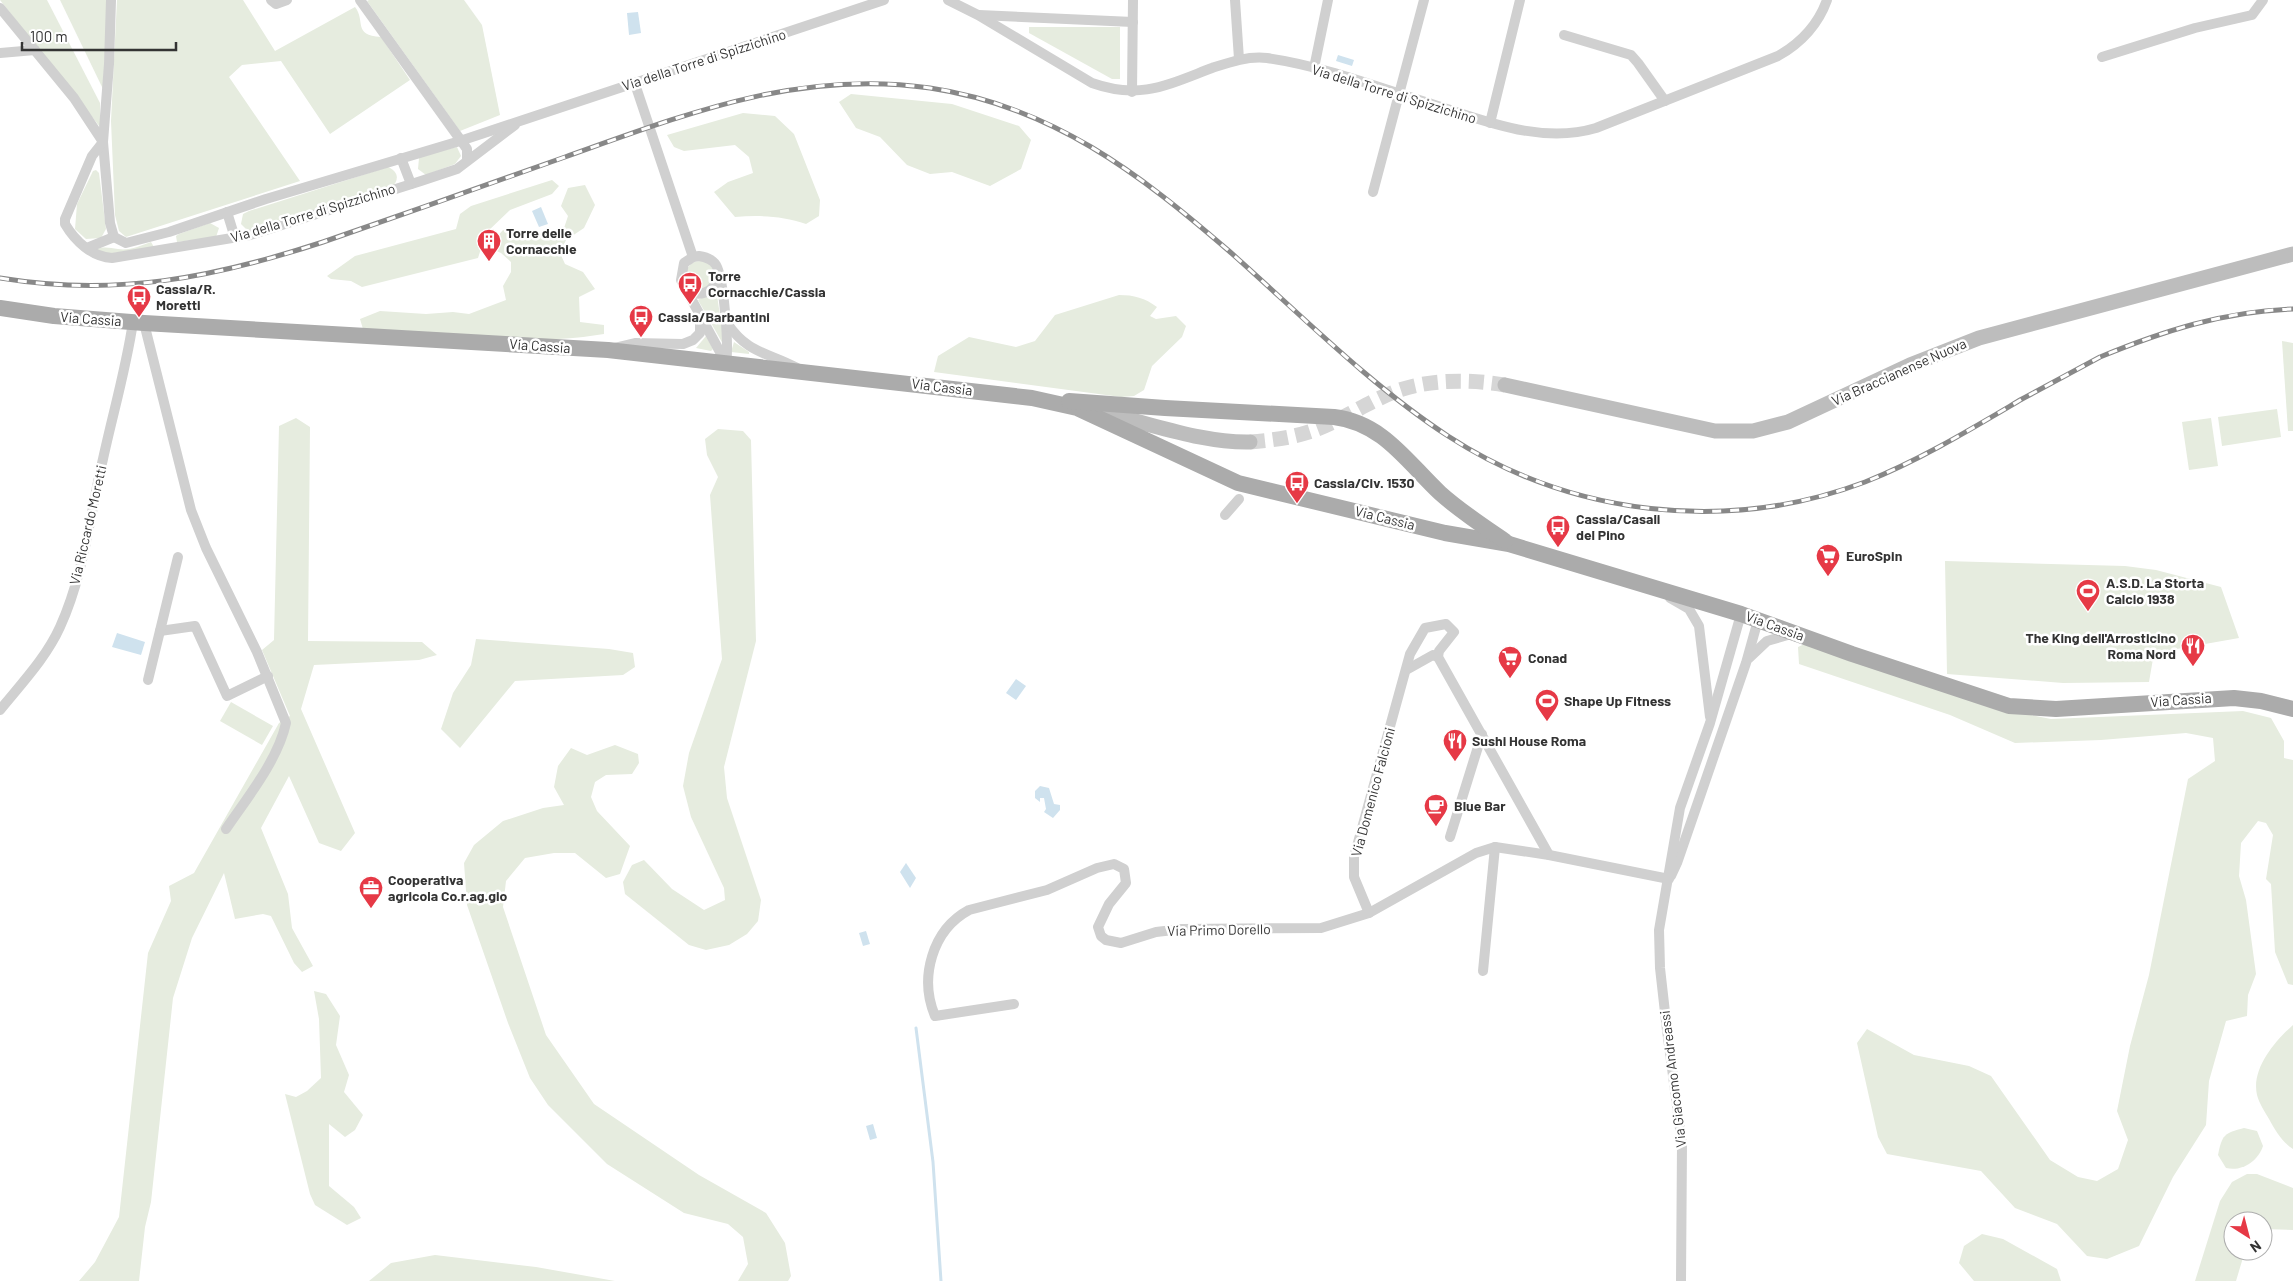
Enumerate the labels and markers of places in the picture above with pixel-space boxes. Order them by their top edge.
place label: Torre delle Cornacchie [506,224,577,257]
building icon: Torre delle Cornacchie [476,228,502,262]
place label: Torre Cornacchie/Cassia [708,267,826,300]
bus stop icon: Torre Cornacchie/Cassia [677,271,703,305]
place label: Cassia/R. Moretti [156,280,216,313]
bus stop icon: Cassia/R. Moretti [126,284,152,318]
bus stop icon: Cassia/Barbantini [628,304,654,338]
place label: Cassia/Barbantini [658,308,770,325]
bus stop icon: Cassia/Civ. 1530 [1284,470,1310,504]
place label: Cassia/Civ. 1530 [1314,474,1415,491]
place label: Cassia/Casali del Pino [1576,510,1660,543]
bus stop icon: Cassia/Casali del Pino [1545,514,1571,548]
supermarket icon: EuroSpin [1815,543,1841,577]
place label: EuroSpin [1846,547,1902,564]
place label: A.S.D. La Storta Calcio 1938 [2106,574,2204,607]
sports icon: A.S.D. La Storta Calcio 1938 [2075,578,2101,612]
place label: The King dell'Arrosticino Roma Nord [2026,629,2176,662]
restaurant icon: The King dell'Arrosticino Roma Nord [2180,633,2206,667]
supermarket icon: Conad [1497,645,1523,679]
place label: Conad [1528,649,1567,666]
sports icon: Shape Up Fitness [1534,688,1560,722]
place label: Shape Up Fitness [1564,692,1671,709]
restaurant icon: Sushi House Roma [1442,728,1468,762]
place label: Sushi House Roma [1472,732,1586,749]
cafe icon: Blue Bar [1423,793,1449,827]
place label: Blue Bar [1454,797,1506,814]
place label: Cooperativa agricola Co.r.ag.gio [388,871,508,904]
office icon: Cooperativa agricola Co.r.ag.gio [358,875,384,909]

